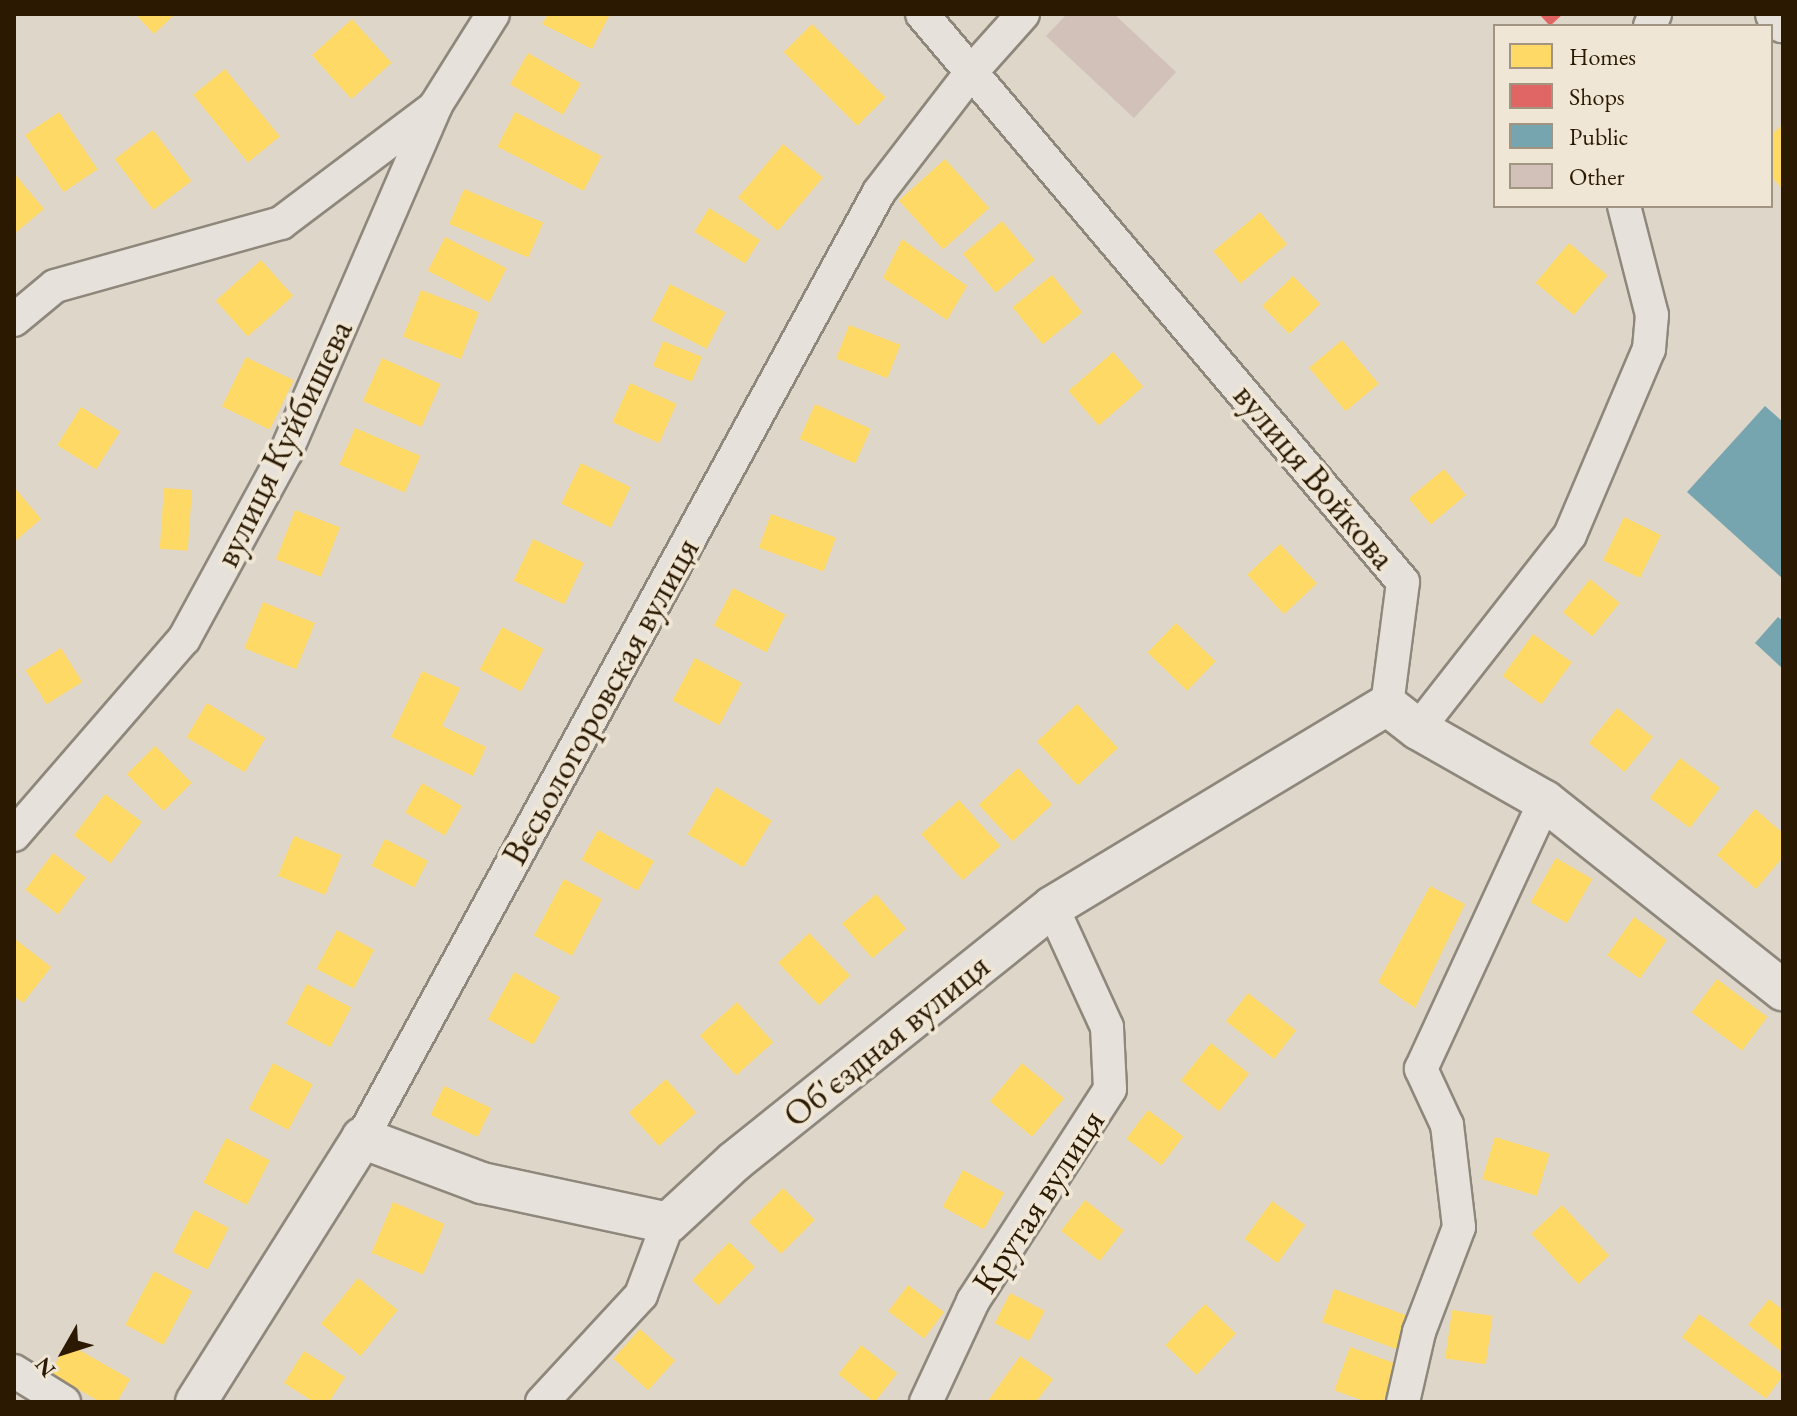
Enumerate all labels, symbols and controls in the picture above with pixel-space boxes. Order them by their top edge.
legend [1493,24,1773,208]
text: Homes [1569,41,1636,72]
text: Shops [1569,81,1625,112]
text: Public [1569,121,1628,152]
text: Other [1569,161,1625,192]
street label: вулиця Куйбишева [205,312,361,574]
street label: вулиця Войкова [1225,374,1405,578]
street label: Вєсьологоровская вулиця [492,530,708,872]
street label: Об'єздная вулиця [774,944,998,1136]
street label: Крутая вулиця [963,1101,1113,1301]
north arrow [24,1312,104,1392]
text: N [28,1351,62,1383]

